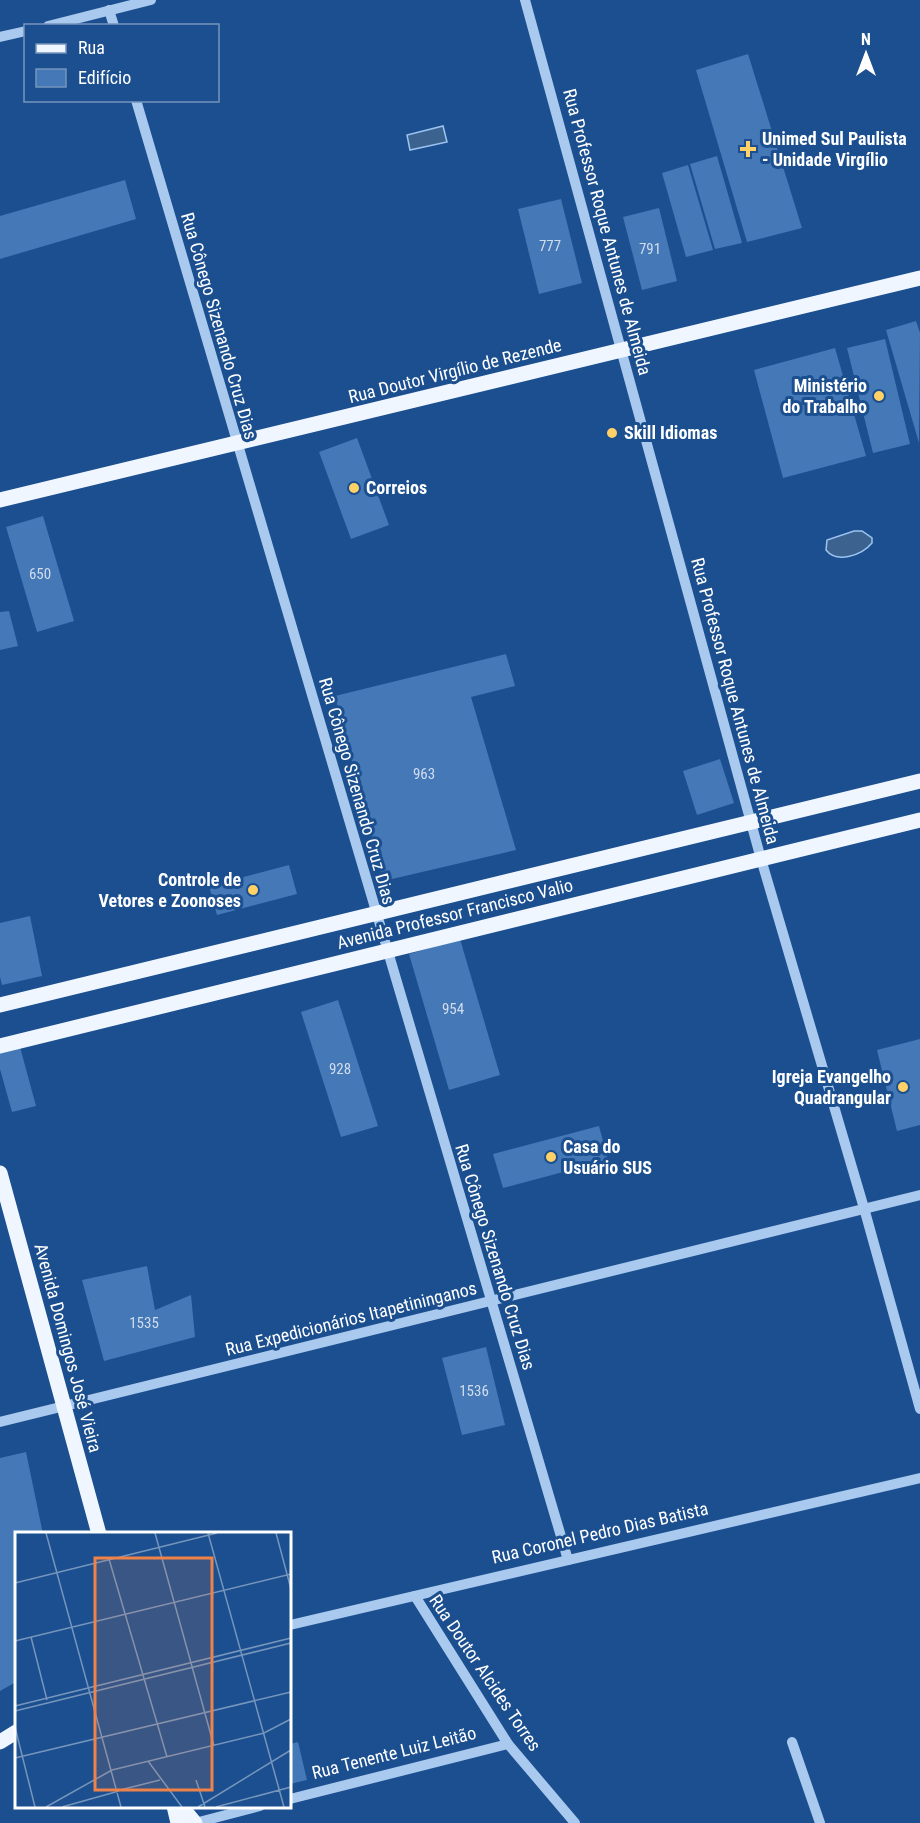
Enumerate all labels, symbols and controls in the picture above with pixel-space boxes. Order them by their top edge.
legend [24,24,219,102]
north arrow [836,24,896,84]
text: N [861,30,871,49]
text: Rua [78,37,105,58]
text: Edifício [78,67,131,88]
street label: Rua Professor Roque Antunes de Almeida [559,86,656,377]
place label: Unimed Sul Paulista - Unidade Virgílio [762,128,907,170]
marker: Unimed Sul Paulista - Unidade Virgílio [739,140,757,158]
street label: Rua Cônego Sizenando Cruz Dias [177,210,262,442]
house number: 777 [539,237,561,255]
house number: 791 [639,240,661,258]
street label: Rua Doutor Virgílio de Rezende [346,334,564,407]
place label: Ministério do Trabalho [782,375,867,417]
marker: Ministério do Trabalho [872,389,886,403]
place label: Skill Idiomas [624,422,717,443]
marker: Skill Idiomas [605,426,619,440]
place label: Correios [366,477,427,498]
marker: Correios [347,481,361,495]
street label: Rua Professor Roque Antunes de Almeida [687,555,784,846]
house number: 650 [29,565,51,583]
street label: Rua Cônego Sizenando Cruz Dias [315,675,400,907]
house number: 963 [413,765,435,783]
place label: Controle de Vetores e Zoonoses [99,869,241,911]
street label: Avenida Professor Francisco Valio [335,874,575,953]
marker: Controle de Vetores e Zoonoses [246,883,260,897]
house number: 954 [442,1000,464,1018]
house number: 928 [329,1060,351,1078]
place label: Igreja Evangelho Quadrangular [772,1066,891,1108]
marker: Igreja Evangelho Quadrangular [896,1080,910,1094]
place label: Casa do Usuário SUS [563,1136,652,1178]
street label: Rua Cônego Sizenando Cruz Dias [451,1141,540,1372]
marker: Casa do Usuário SUS [544,1150,558,1164]
street label: Avenida Domingos José Vieira [30,1241,107,1455]
street label: Rua Expedicionários Itapetininganos [223,1277,479,1360]
house number: 1535 [129,1314,159,1332]
house number: 1536 [459,1382,489,1400]
street label: Rua Coronel Pedro Dias Batista [490,1497,710,1568]
inset map [15,1532,291,1808]
street label: Rua Doutor Alcides Torres [425,1591,546,1755]
street label: Rua Tenente Luiz Leitão [310,1722,478,1783]

